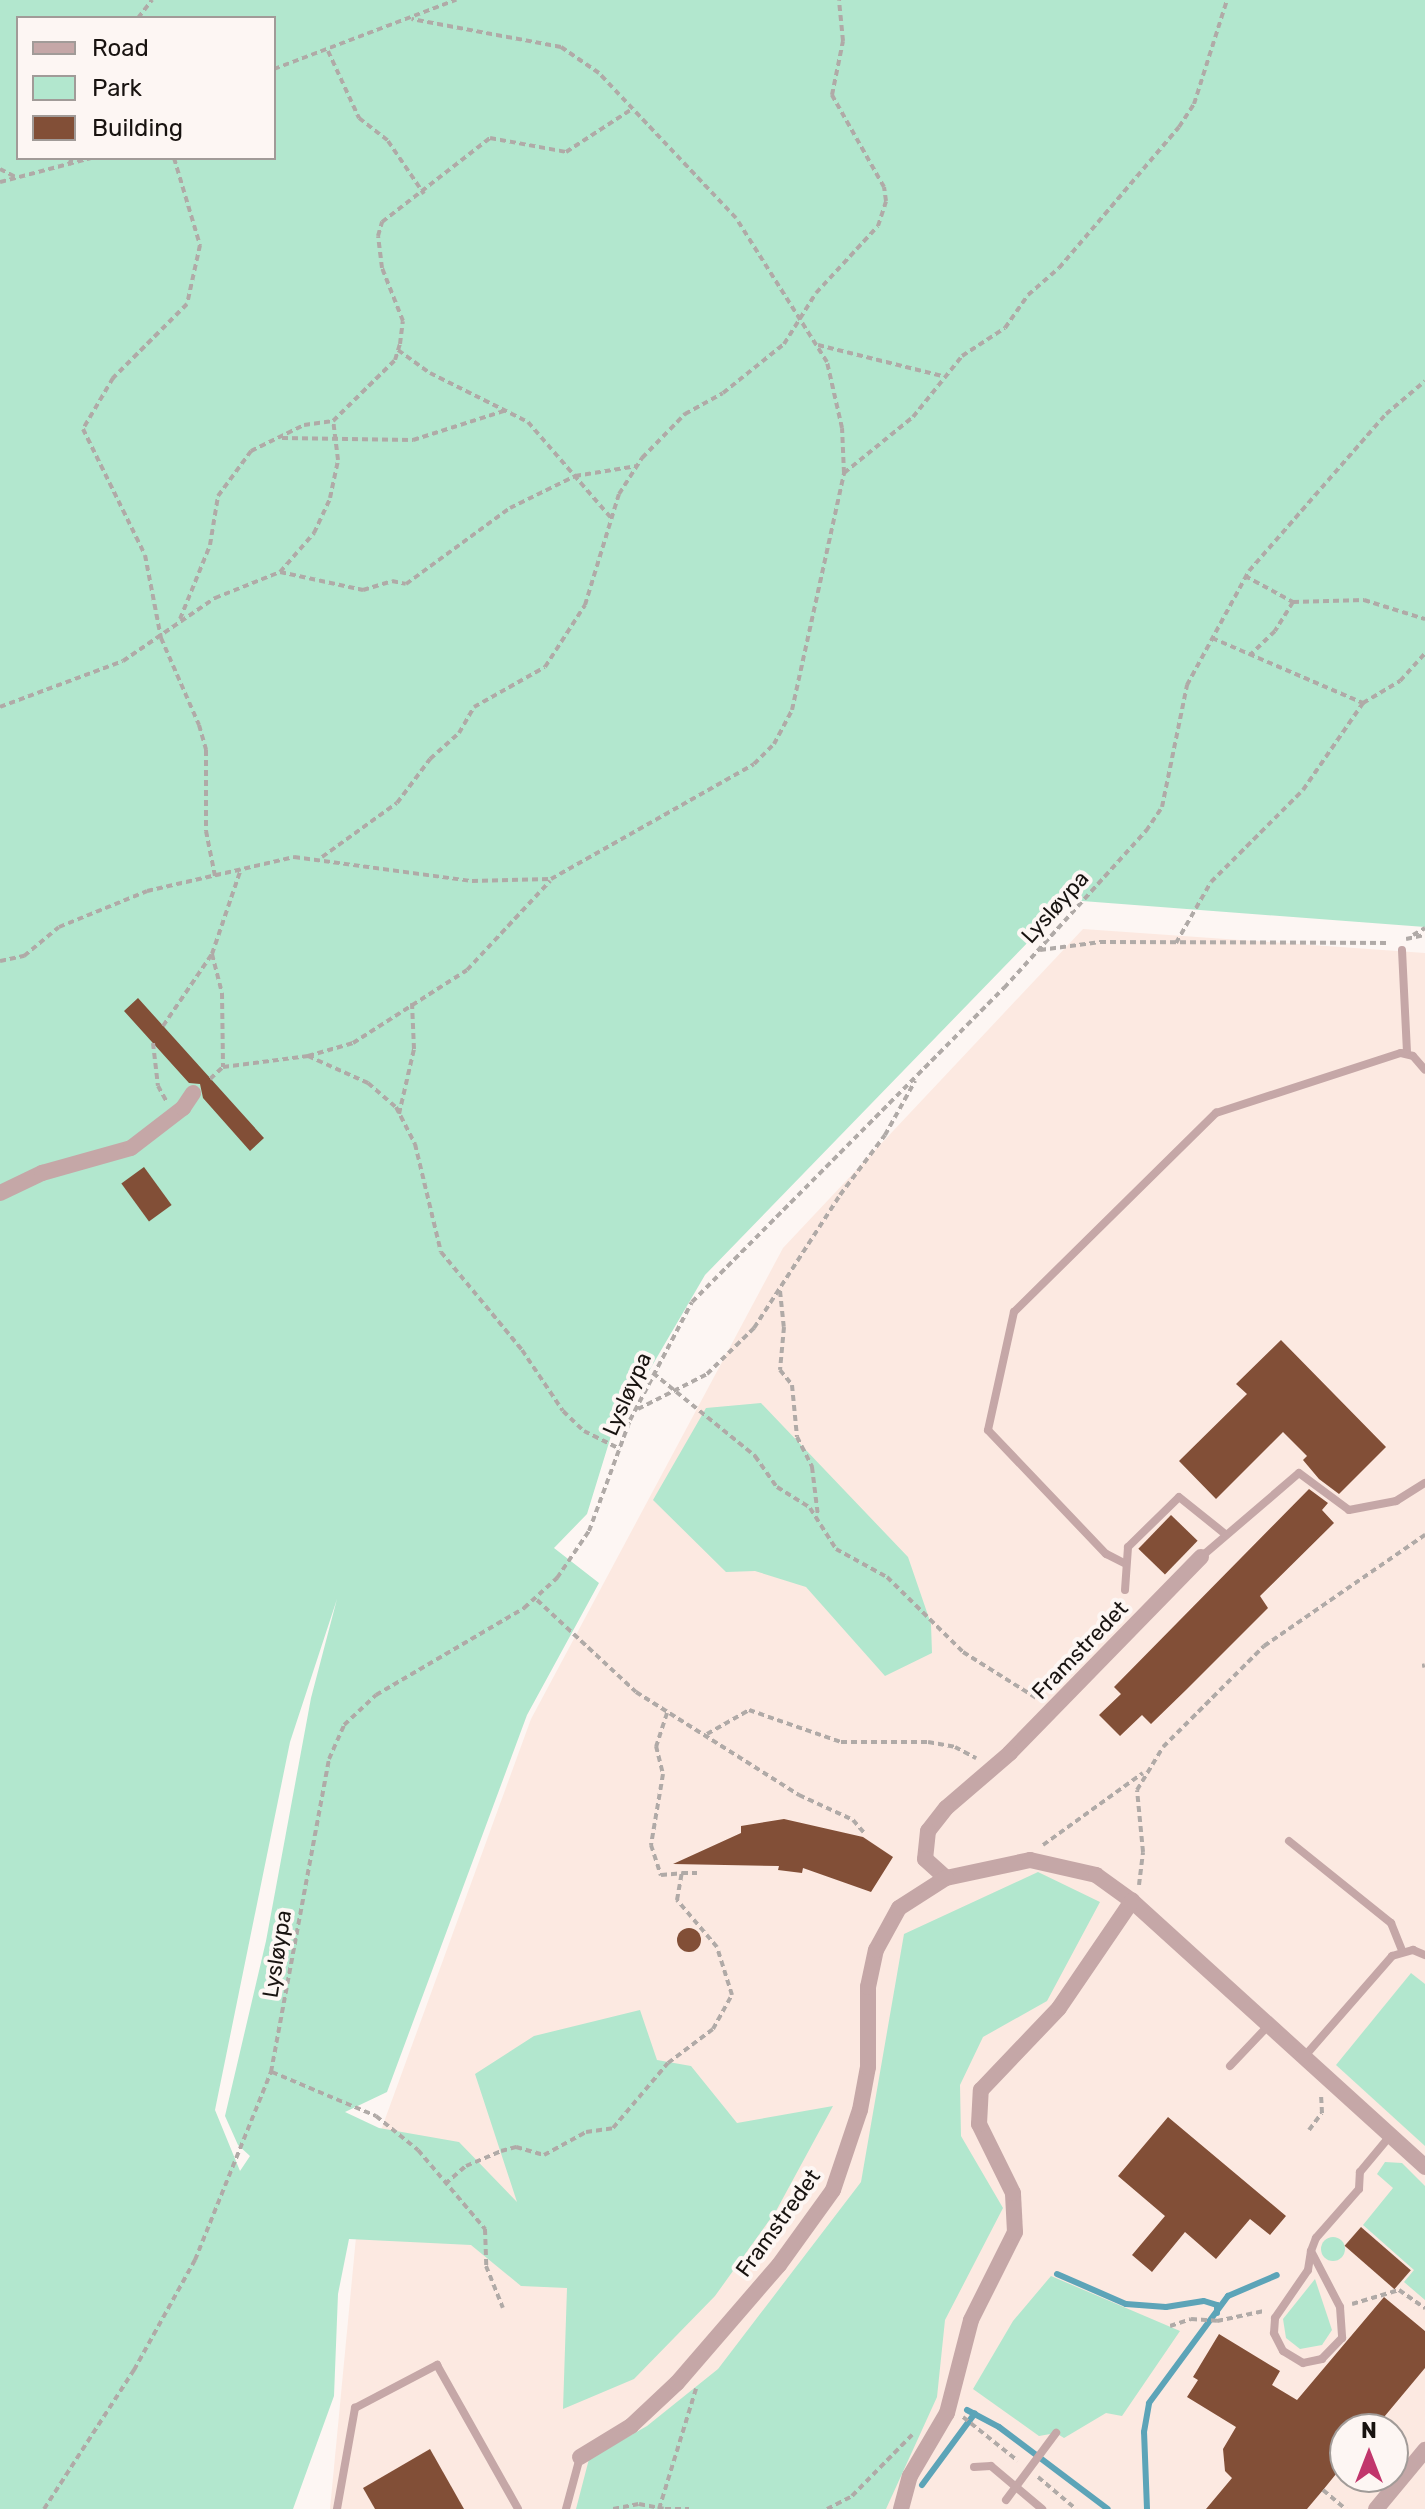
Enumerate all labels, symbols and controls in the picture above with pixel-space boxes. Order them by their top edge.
legend [16,16,276,160]
text: Road [92,34,149,62]
text: Park [92,74,142,102]
text: Building [92,114,183,142]
street label: Lysløypa [1016,865,1094,949]
street label: Lysløypa [597,1348,657,1440]
street label: Framstredet [1027,1595,1133,1705]
street label: Lysløypa [257,1908,297,2000]
street label: Framstredet [730,2164,826,2282]
north arrow [1329,2413,1409,2493]
text: N [1361,2417,1377,2444]

